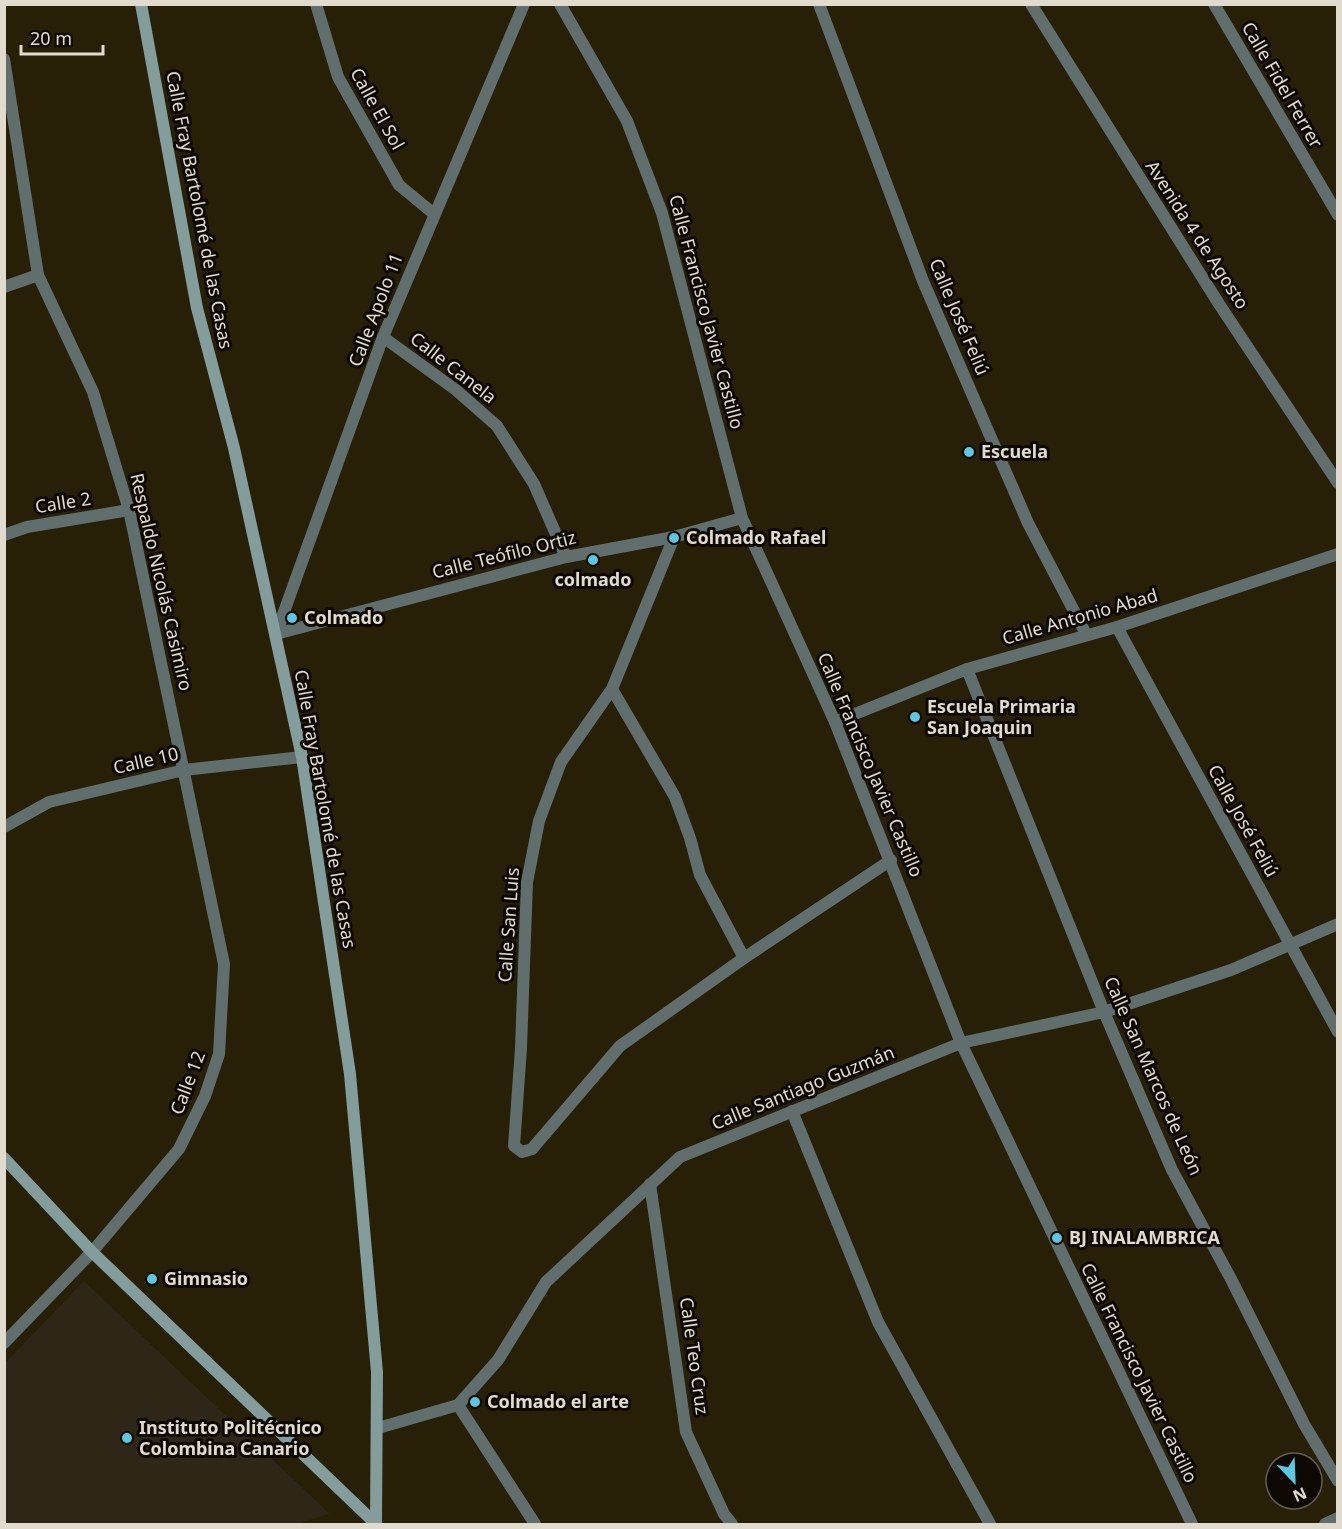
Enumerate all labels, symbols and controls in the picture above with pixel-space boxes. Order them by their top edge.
street label: Calle Fidel Ferrer [1237,17,1329,152]
scale bar [21,18,104,56]
text: 20 m [30,26,72,50]
street label: Calle El Sol [345,63,410,154]
street label: Calle Fray Bartolomé de las Casas [161,69,239,351]
street label: Avenida 4 de Agosto [1141,155,1255,313]
street label: Calle Francisco Javier Castillo [664,192,750,432]
street label: Calle Apolo 11 [342,249,408,370]
street label: Calle José Feliú [924,254,995,379]
street label: Calle Canela [406,326,502,408]
place label: Escuela [981,439,1048,463]
marker: Escuela [962,445,976,459]
street label: Respaldo Nicolás Casimiro [125,471,199,693]
street label: Calle 2 [33,486,92,518]
street label: Calle Teófilo Ortiz [429,525,578,584]
place label: Colmado Rafael [686,525,826,549]
marker: Colmado Rafael [667,531,681,545]
marker: colmado [586,553,600,567]
place label: colmado [555,567,631,591]
street label: Calle Antonio Abad [999,582,1160,650]
place label: Colmado [304,605,383,629]
marker: Colmado [285,611,299,625]
street label: Calle Francisco Javier Castillo [813,649,929,881]
street label: Calle Fray Bartolomé de las Casas [290,668,362,950]
place label: Escuela Primaria San Joaquin [927,694,1076,739]
marker: Escuela Primaria San Joaquin [908,710,922,724]
street label: Calle 10 [111,741,181,779]
street label: Calle José Feliú [1203,760,1285,881]
street label: Calle San Luis [492,867,524,983]
street label: Calle San Marcos de León [1099,972,1209,1179]
street label: Calle Santiago Guzmán [708,1039,898,1135]
street label: Calle 12 [164,1047,210,1118]
place label: BJ INALAMBRICA [1069,1225,1221,1249]
marker: BJ INALAMBRICA [1050,1231,1064,1245]
street label: Calle Francisco Javier Castillo [1076,1259,1204,1487]
place label: Gimnasio [164,1266,248,1290]
marker: Gimnasio [145,1272,159,1286]
street label: Calle Teo Cruz [675,1296,715,1416]
place label: Colmado el arte [487,1389,629,1413]
marker: Colmado el arte [468,1395,482,1409]
place label: Instituto Politécnico Colombina Canario [139,1415,322,1460]
marker: Instituto Politécnico Colombina Canario [120,1431,134,1445]
north arrow [1264,1451,1324,1511]
text: N [1290,1482,1310,1507]

